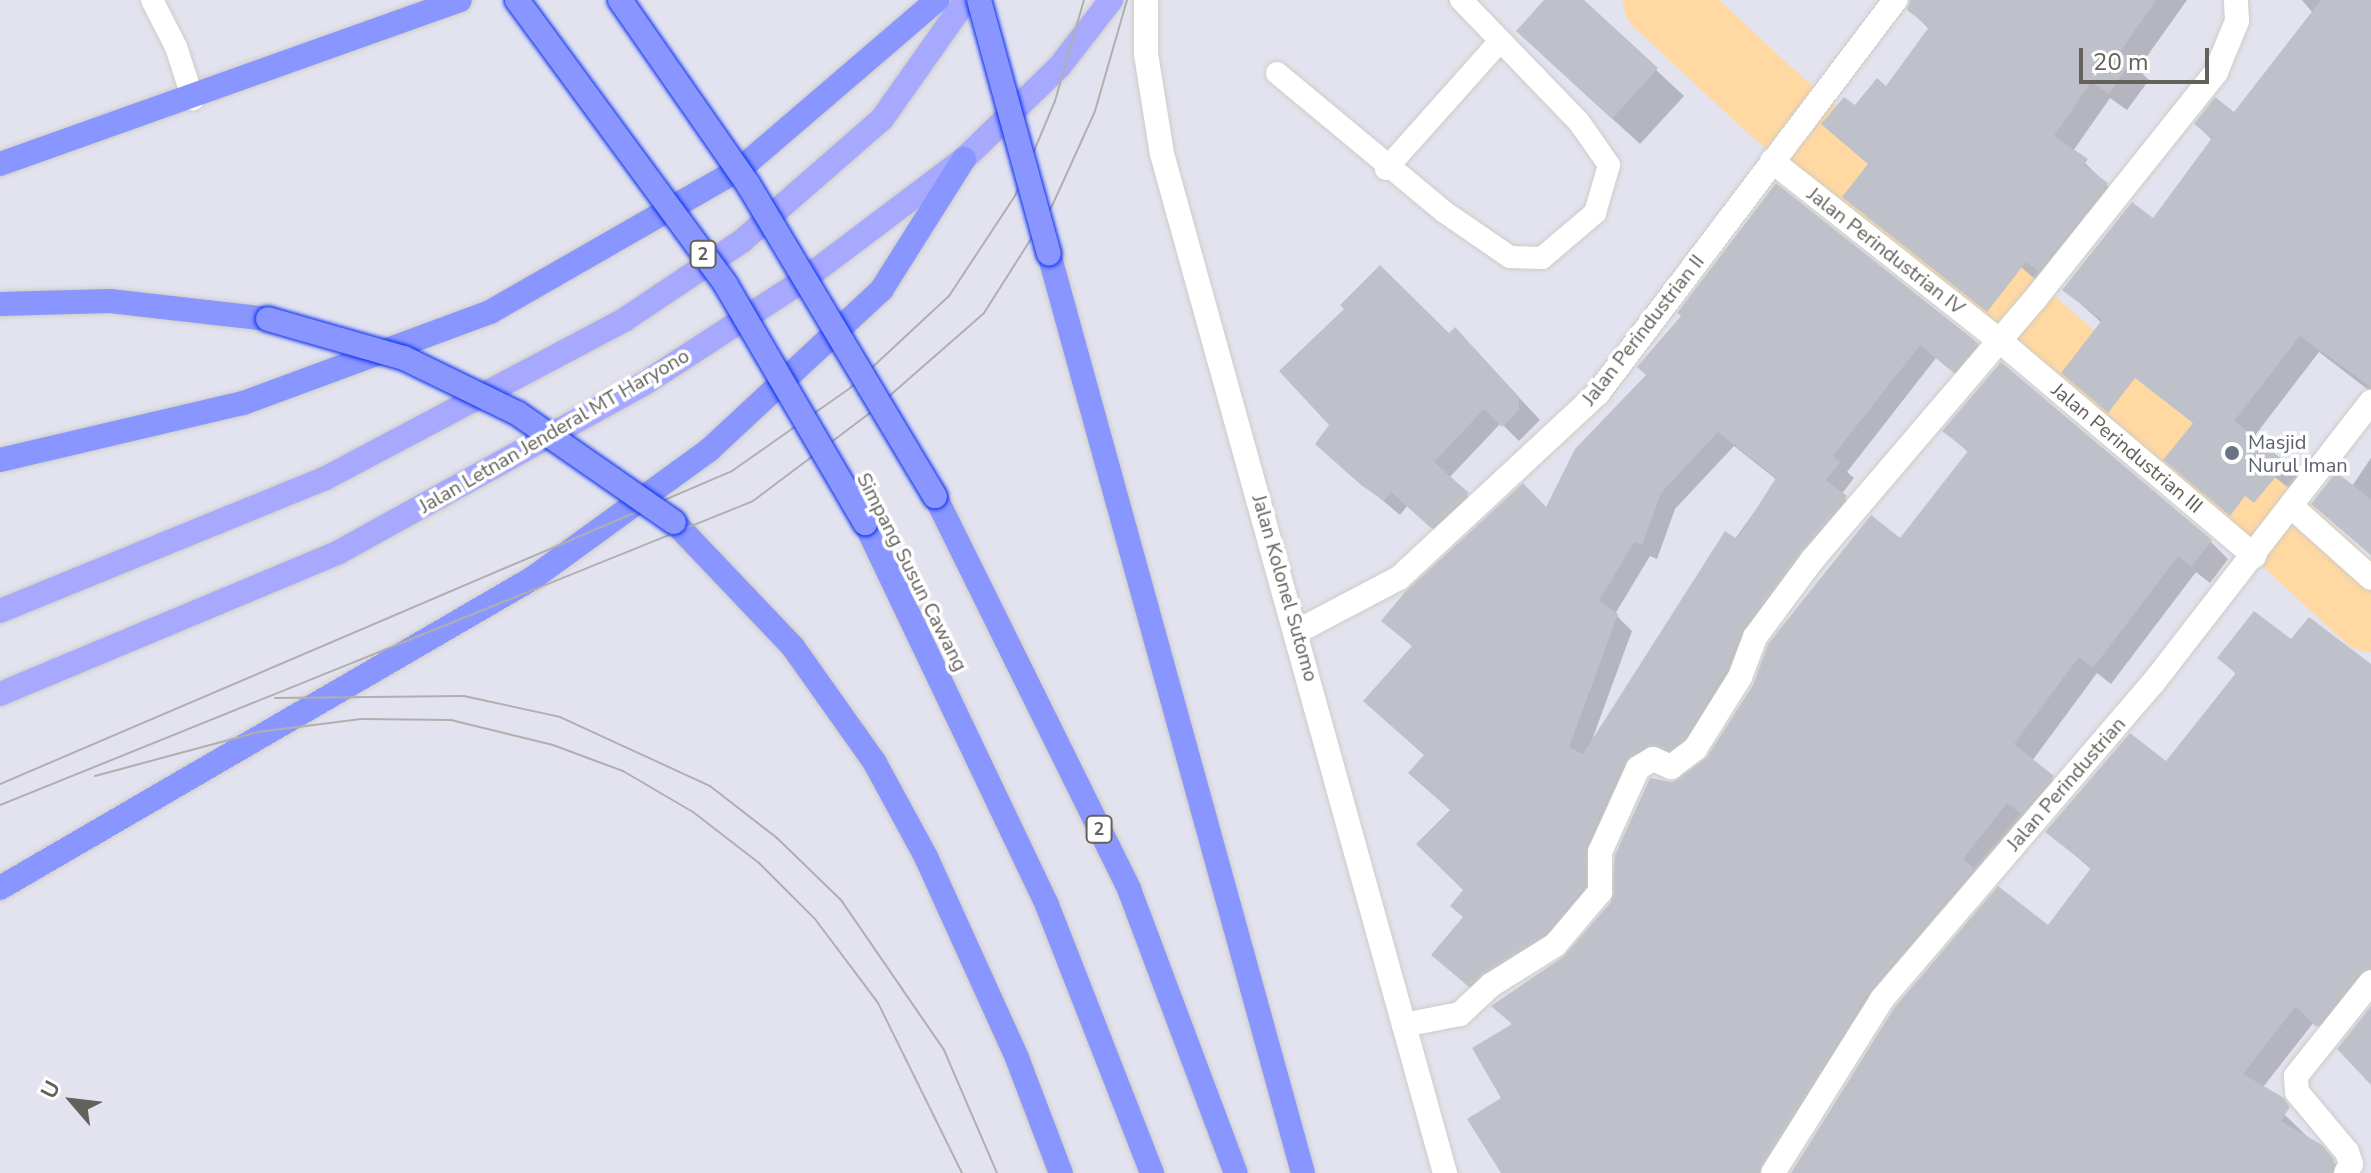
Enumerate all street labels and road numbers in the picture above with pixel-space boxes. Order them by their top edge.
street label: Jalan Perindustrian IV [1802,182,1970,320]
road number: 2 [689,240,717,268]
street label: Jalan Perindustrian II [1577,250,1709,410]
street label: Jalan Letnan Jenderal MT Haryono [415,344,693,518]
street label: Jalan Perindustrian III [2047,378,2207,518]
street label: Simpang Susun Cawang [852,469,972,675]
street label: Jalan Kolonel Sutomo [1247,492,1323,684]
street label: Jalan Perindustrian [2001,712,2131,856]
road number: 2 [1085,815,1113,843]

